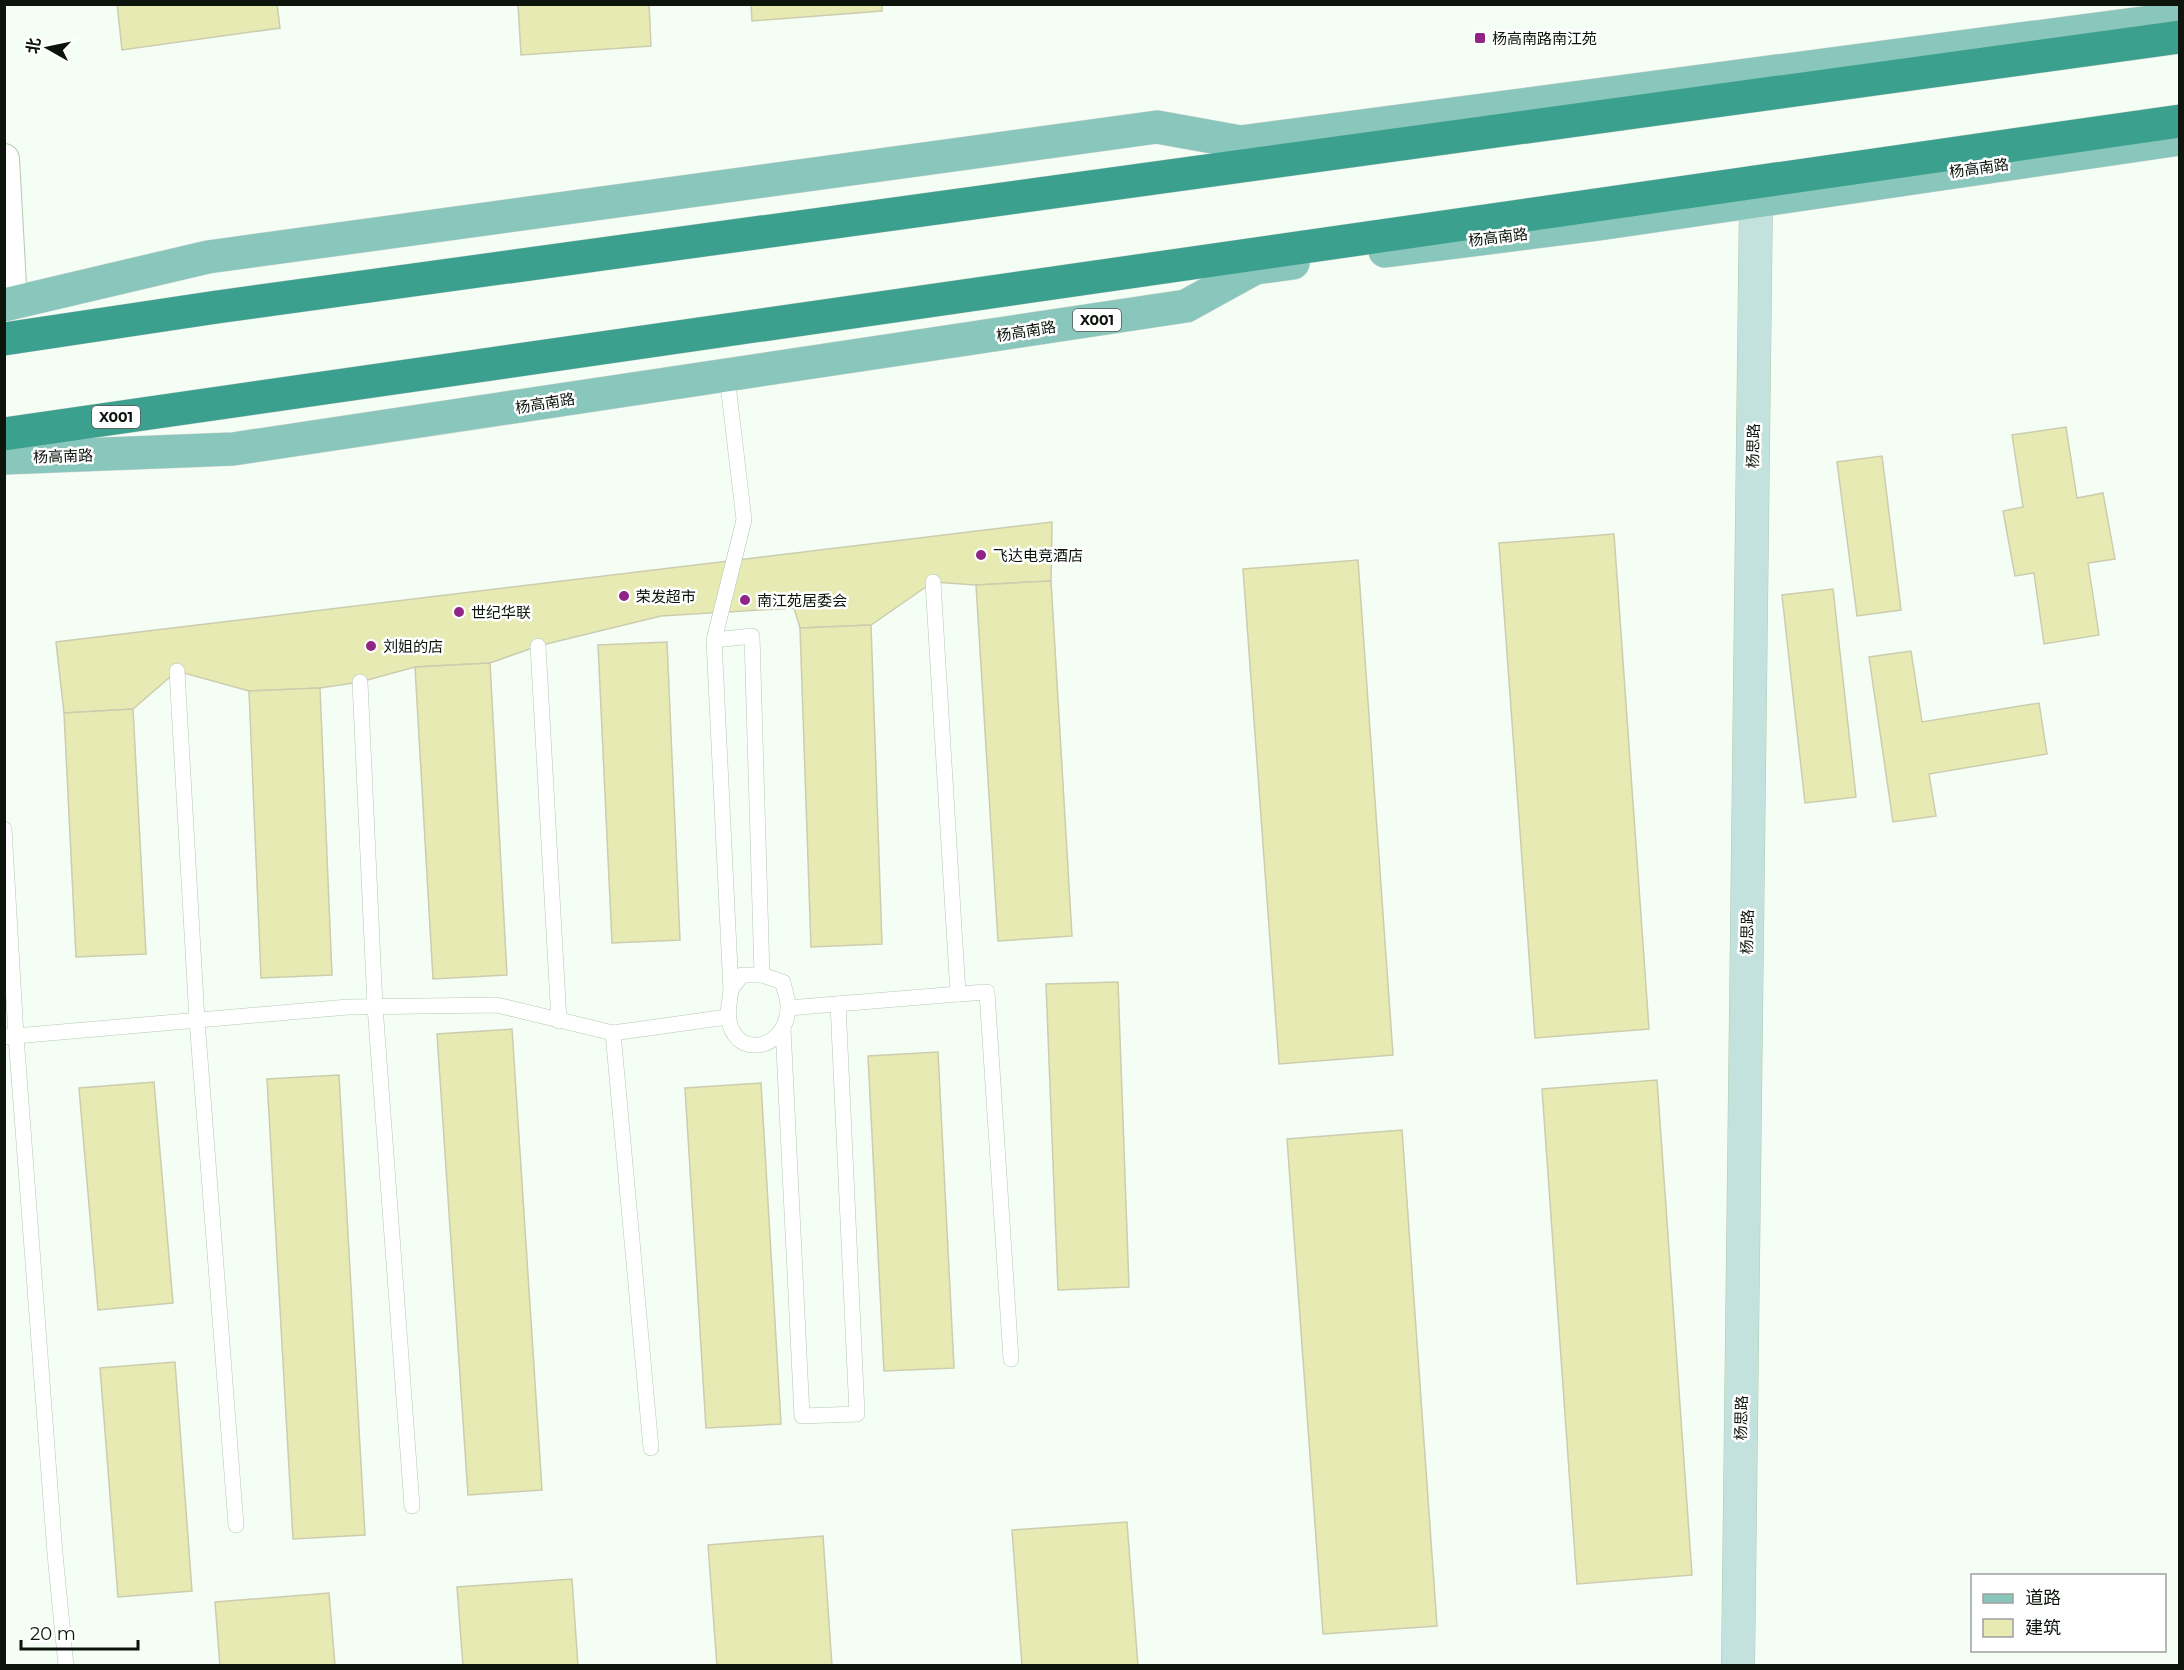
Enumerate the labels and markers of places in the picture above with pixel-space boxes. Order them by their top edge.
place label: 杨高南路南江苑 [1492,29,1597,48]
marker: 杨高南路南江苑 [1473,31,1487,45]
place label: 飞达电竞酒店 [993,546,1083,565]
marker: 飞达电竞酒店 [974,548,988,562]
place label: 荣发超市 [636,587,696,606]
marker: 荣发超市 [617,589,631,603]
place label: 南江苑居委会 [757,591,847,610]
marker: 南江苑居委会 [738,593,752,607]
place label: 世纪华联 [471,603,531,622]
marker: 世纪华联 [452,605,466,619]
place label: 刘姐的店 [383,637,443,656]
marker: 刘姐的店 [364,639,378,653]

